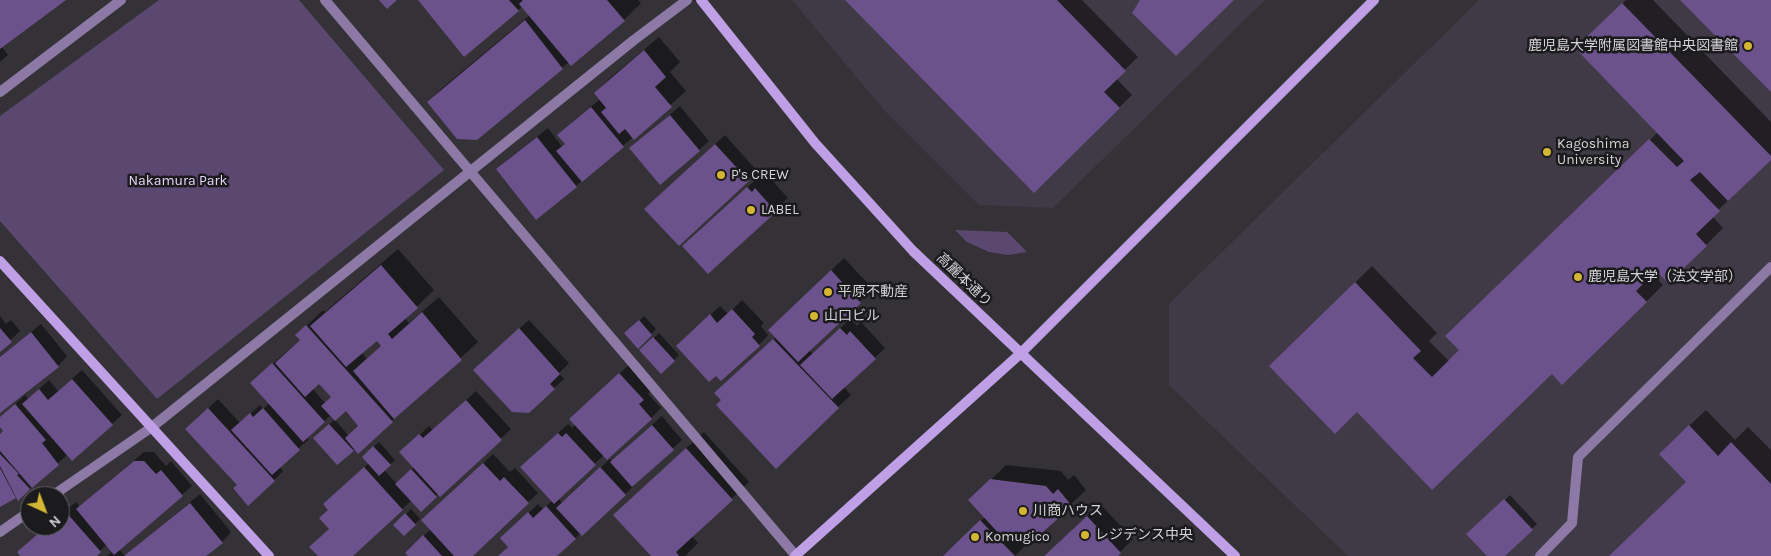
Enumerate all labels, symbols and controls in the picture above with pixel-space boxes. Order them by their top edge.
place label: 鹿児島大学附属図書館中央図書館 [1528,38,1738,54]
marker: 鹿児島大学附属図書館中央図書館 [1742,40,1754,52]
place label: Kagoshima University [1557,136,1630,168]
marker: Kagoshima University [1541,146,1553,158]
place label: P's CREW [731,167,789,183]
marker: P's CREW [715,169,727,181]
park label: Nakamura Park [129,173,227,189]
place label: LABEL [761,202,799,218]
marker: LABEL [745,204,757,216]
street label: 高麗本通り [933,250,995,310]
place label: 鹿児島大学（法文学部） [1588,269,1742,285]
marker: 鹿児島大学（法文学部） [1572,271,1584,283]
place label: 平原不動産 [838,284,908,300]
marker: 平原不動産 [822,286,834,298]
place label: 山口ビル [824,308,880,324]
marker: 山口ビル [808,310,820,322]
north arrow [20,486,70,536]
place label: 川商ハウス [1033,503,1103,519]
marker: 川商ハウス [1017,505,1029,517]
text: N [45,512,64,531]
place label: レジデンス中央 [1095,527,1193,543]
place label: Komugico [985,529,1050,545]
marker: レジデンス中央 [1079,529,1091,541]
marker: Komugico [969,531,981,543]

